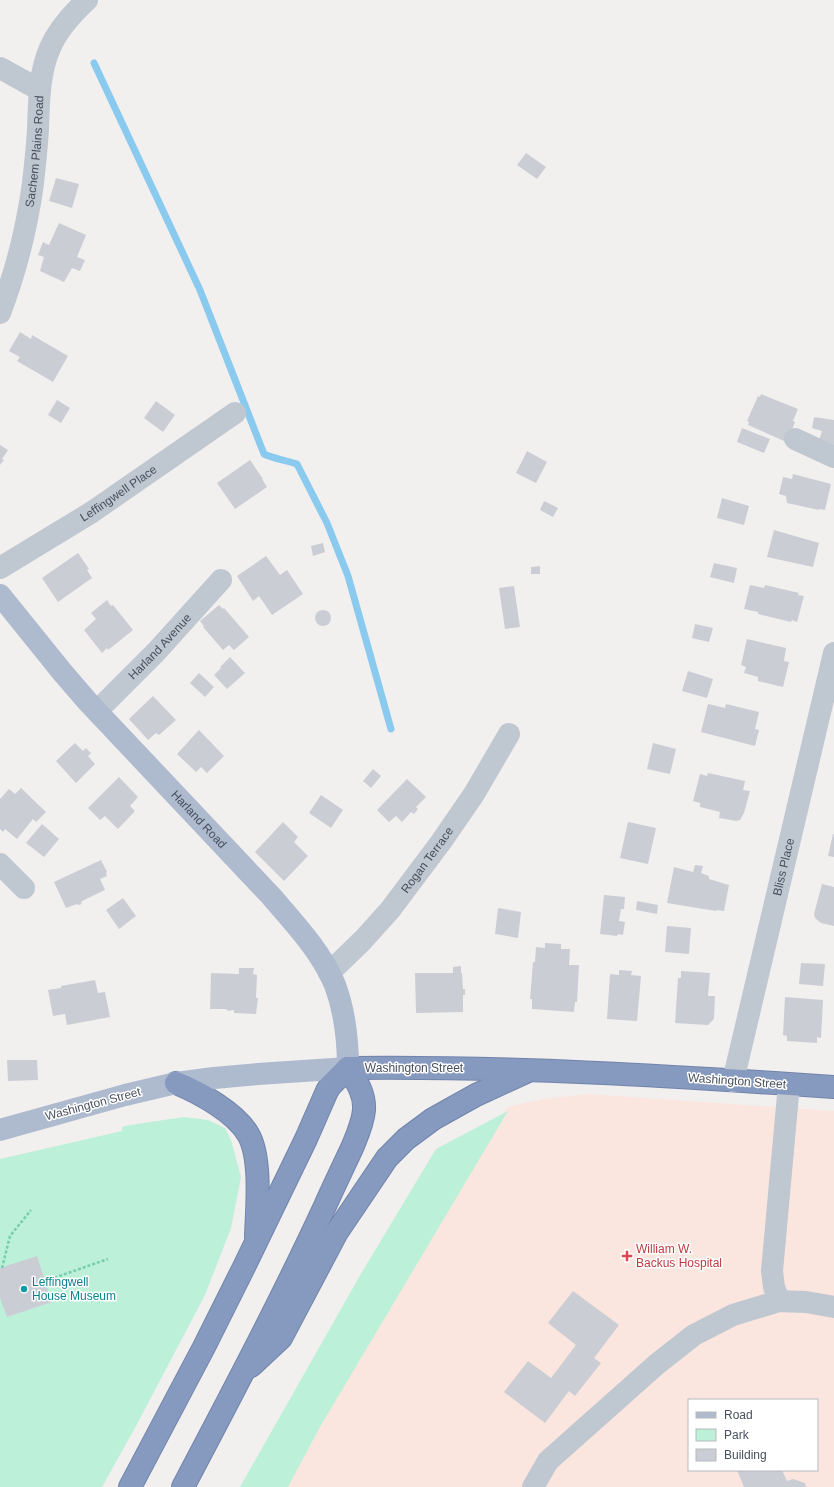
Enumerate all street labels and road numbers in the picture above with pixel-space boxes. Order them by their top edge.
street label: Sachem Plains Road [22,95,46,208]
street label: Leffingwell Place [78,462,160,525]
street label: Harland Avenue [126,611,194,682]
street label: Harland Road [168,788,229,851]
street label: Rogan Terrace [398,824,456,896]
street label: Bliss Place [770,836,797,897]
street label: Washington Street [365,1061,464,1075]
street label: Washington Street [687,1071,787,1091]
street label: Washington Street [44,1084,143,1123]

